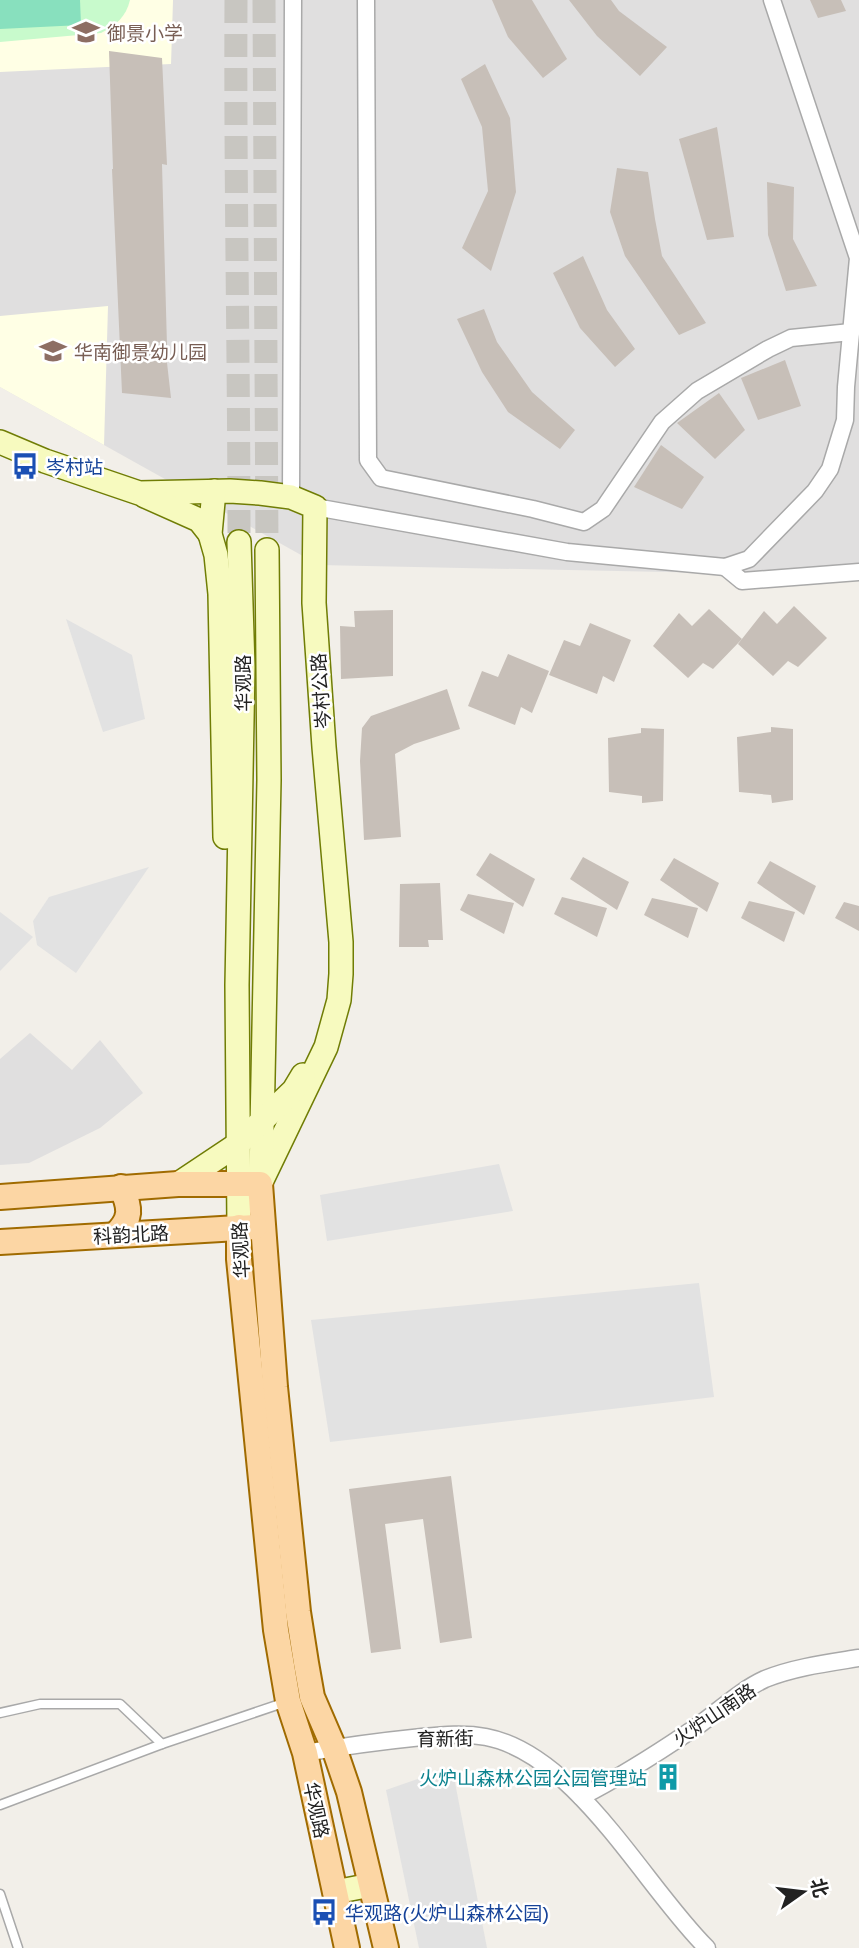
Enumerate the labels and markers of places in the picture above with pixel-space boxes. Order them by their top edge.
school or university icon: 御景小学 [71,17,101,47]
place label: 御景小学 [107,21,183,44]
school or university icon: 华南御景幼儿园 [38,336,68,366]
place label: 华南御景幼儿园 [74,340,207,363]
bus stop icon: 岑村站 [10,451,40,481]
place label: 岑村站 [46,455,103,478]
building icon: 火炉山森林公园公园管理站 [653,1762,683,1792]
place label: 火炉山森林公园公园管理站 [419,1766,647,1789]
bus stop icon: 华观路(火炉山森林公园) [309,1897,339,1927]
place label: 华观路(火炉山森林公园) [345,1901,549,1924]

